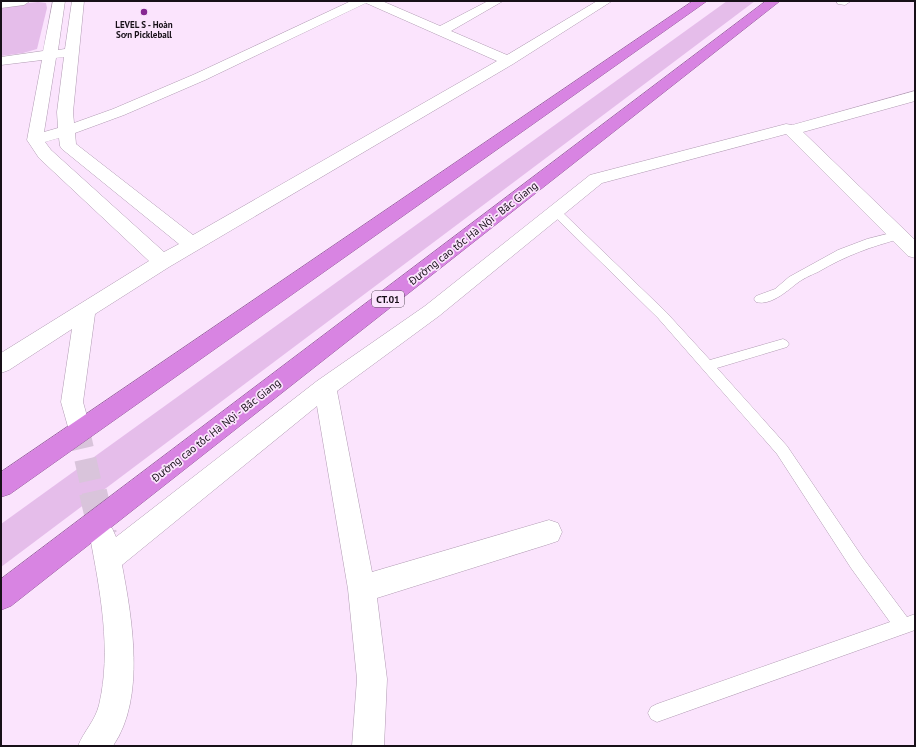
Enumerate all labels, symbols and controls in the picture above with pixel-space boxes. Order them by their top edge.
marker: LEVEL S - Hoàn Sơn Pickleball [139,7,149,17]
place label: LEVEL S - Hoàn Sơn Pickleball [115,19,173,40]
street label: Đường cao tốc Hà Nội - Bắc Giang [405,178,540,288]
road number: CT.01 [372,291,404,307]
street label: Đường cao tốc Hà Nội - Bắc Giang [148,375,283,485]

